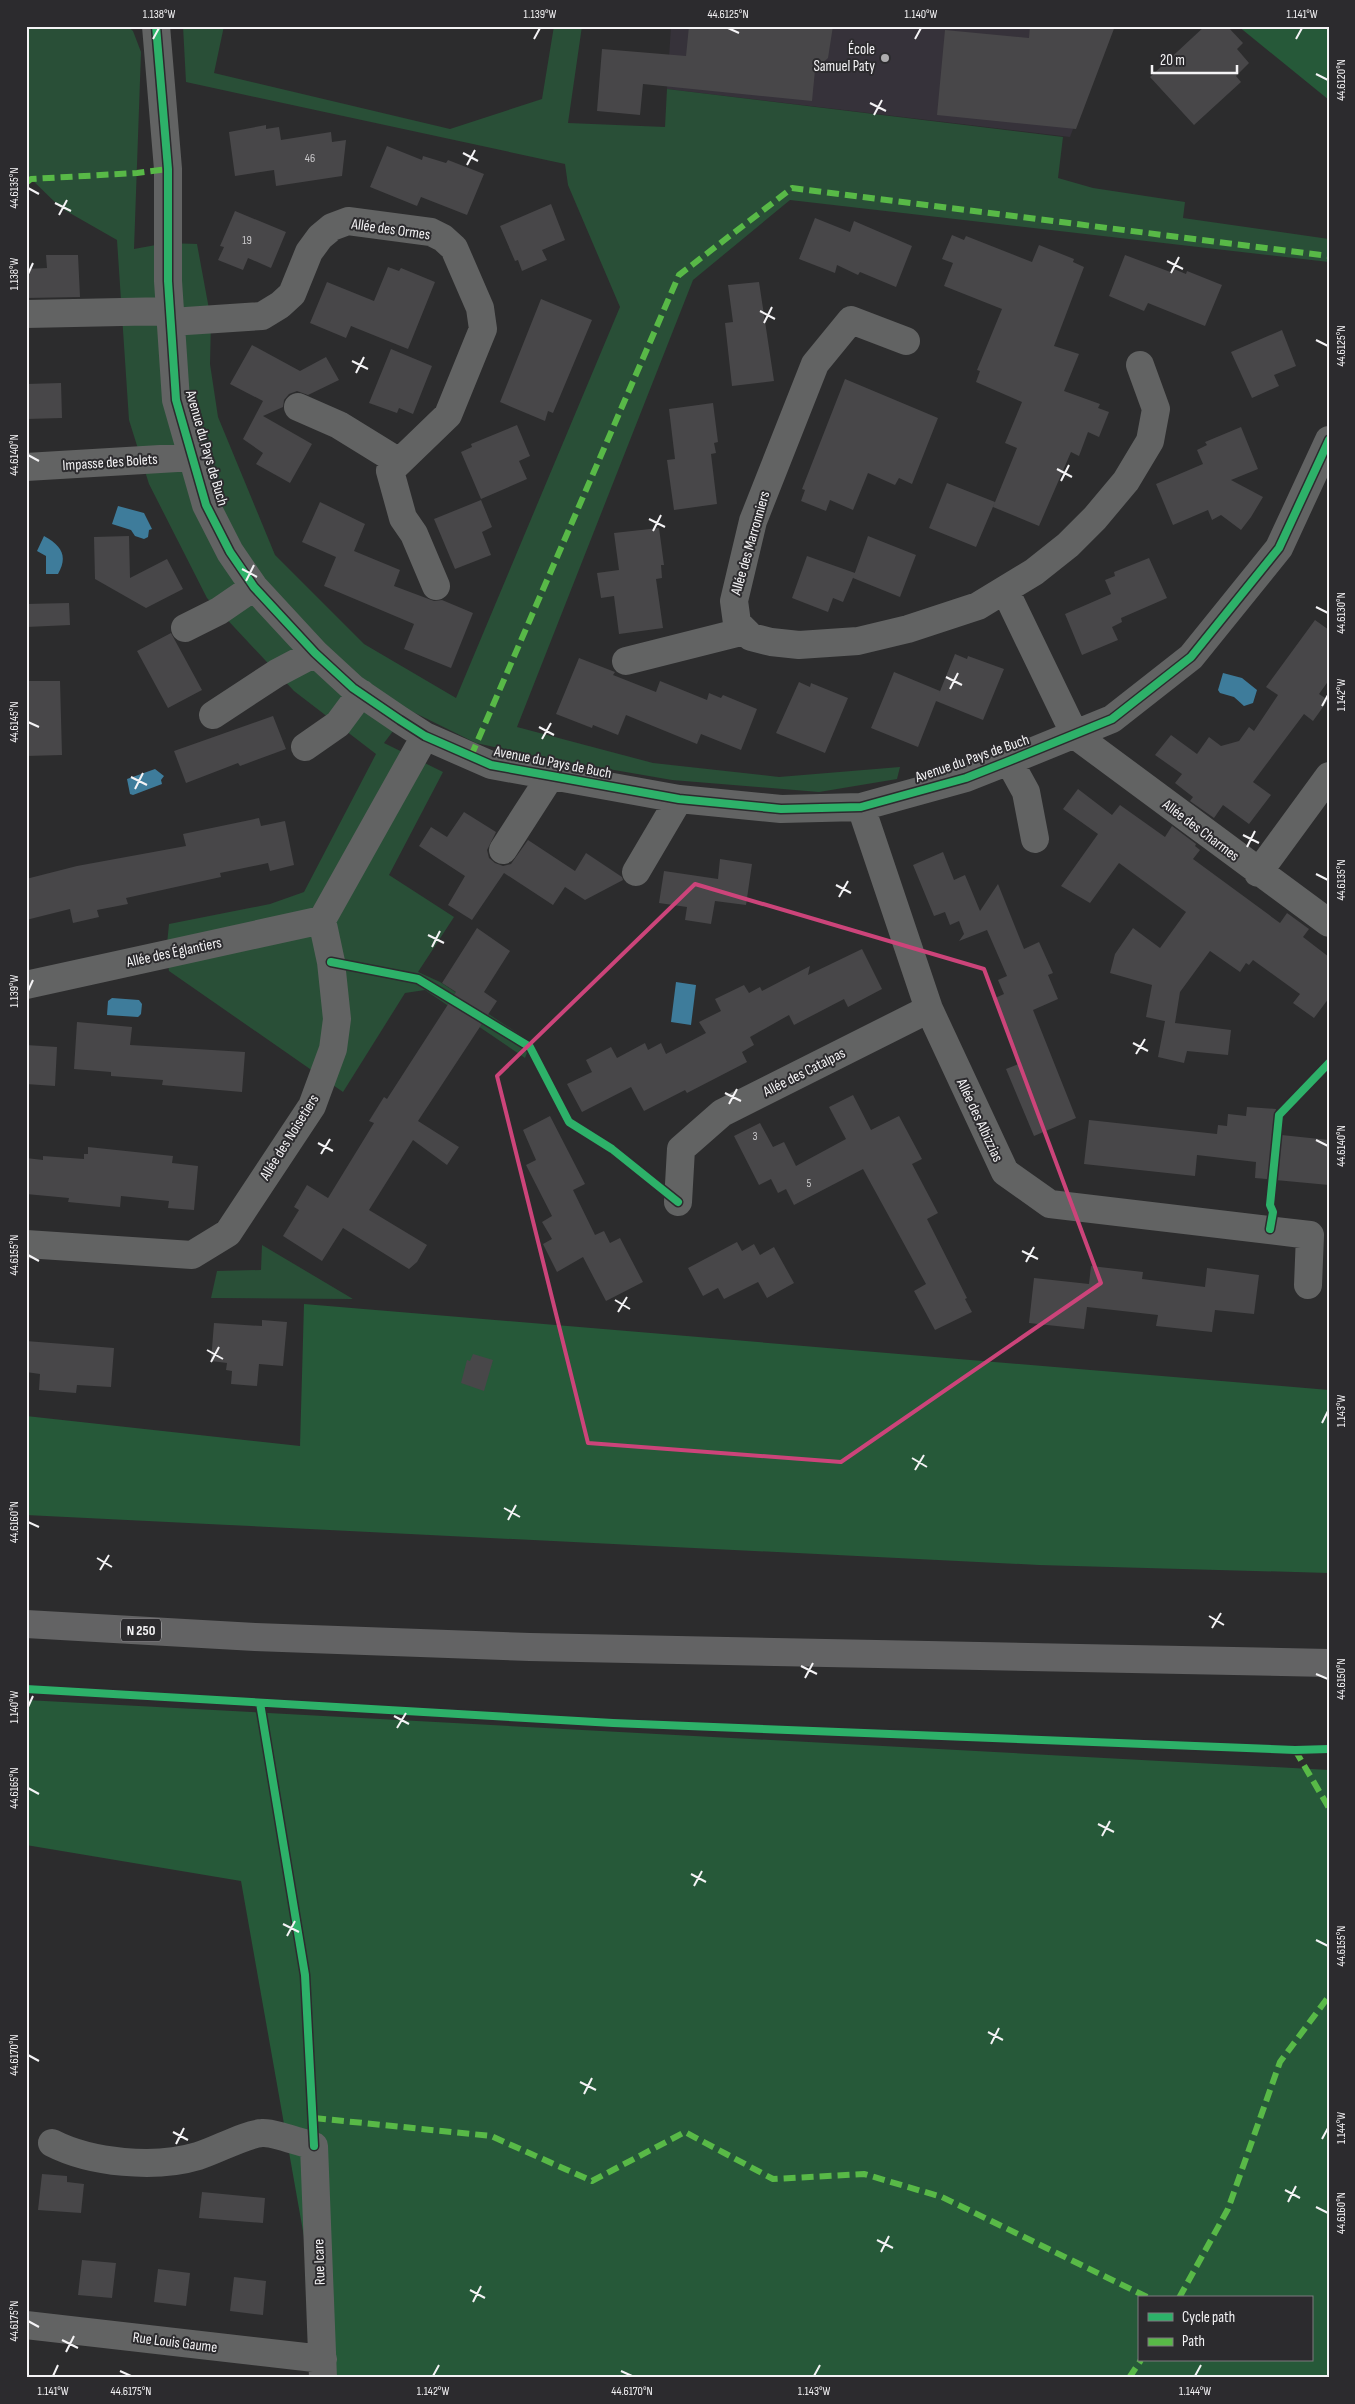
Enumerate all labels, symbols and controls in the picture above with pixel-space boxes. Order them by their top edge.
text: 1.138°W [143,7,175,22]
text: 1.139°W [524,7,557,22]
text: 44.6125°N [707,7,749,22]
text: 1.140°W [905,7,938,22]
text: 1.141°W [1286,7,1318,22]
place label: École Samuel Paty [813,40,875,76]
scale bar [1152,42,1238,74]
text: 20 m [1160,51,1185,70]
marker: École Samuel Paty [879,52,891,64]
text: 44.6120°N [1334,59,1349,101]
house number: 46 [305,151,315,166]
text: 44.6135°N [7,167,22,209]
street label: Allée des Ormes [349,214,432,244]
house number: 19 [242,233,252,248]
text: 1.138°W [7,258,22,290]
text: 44.6125°N [1334,325,1349,367]
street label: Avenue du Pays de Buch [181,387,232,508]
text: 44.6140°N [7,434,22,476]
street label: Impasse des Bolets [62,450,158,475]
street label: Allée des Marronniers [726,489,774,598]
text: 44.6130°N [1334,592,1349,634]
text: 1.142°W [1334,679,1349,711]
text: 44.6145°N [7,701,22,743]
street label: Avenue du Pays de Buch [912,730,1032,787]
street label: Avenue du Pays de Buch [492,742,613,783]
street label: Allée des Charmes [1158,795,1243,866]
text: 44.6135°N [1334,859,1349,901]
street label: Allée des Églantiers [124,933,223,972]
text: 1.139°W [7,974,22,1007]
street label: Allée des Catalpas [759,1044,849,1102]
street label: Allée des Albizzias [952,1075,1007,1165]
street label: Allée des Noisetiers [255,1091,323,1185]
text: 44.6140°N [1334,1125,1349,1167]
house number: 3 [752,1129,758,1144]
house number: 5 [807,1176,812,1191]
text: 44.6155°N [7,1235,22,1275]
text: 1.143°W [1334,1395,1349,1427]
text: 44.6160°N [7,1501,22,1543]
road number: N 250 [121,1618,161,1642]
text: 44.6150°N [1334,1658,1349,1700]
text: 1.140°W [7,1690,22,1723]
text: 44.6165°N [7,1767,22,1809]
text: 44.6155°N [1334,1926,1349,1966]
text: 44.6170°N [7,2034,22,2076]
text: 1.144°W [1334,2112,1349,2144]
text: 44.6160°N [1334,2192,1349,2234]
street label: Rue Icare [309,2239,330,2285]
legend [1138,2296,1312,2362]
text: 44.6175°N [7,2301,22,2341]
text: Cycle path [1182,2308,1235,2327]
street label: Rue Louis Gaume [132,2328,218,2357]
text: Path [1182,2332,1205,2351]
text: 1.141°W [37,2384,69,2399]
text: 44.6175°N [111,2384,151,2399]
text: 1.142°W [417,2384,449,2399]
text: 44.6170°N [611,2384,653,2399]
text: 1.143°W [798,2384,830,2399]
text: 1.144°W [1179,2384,1211,2399]

